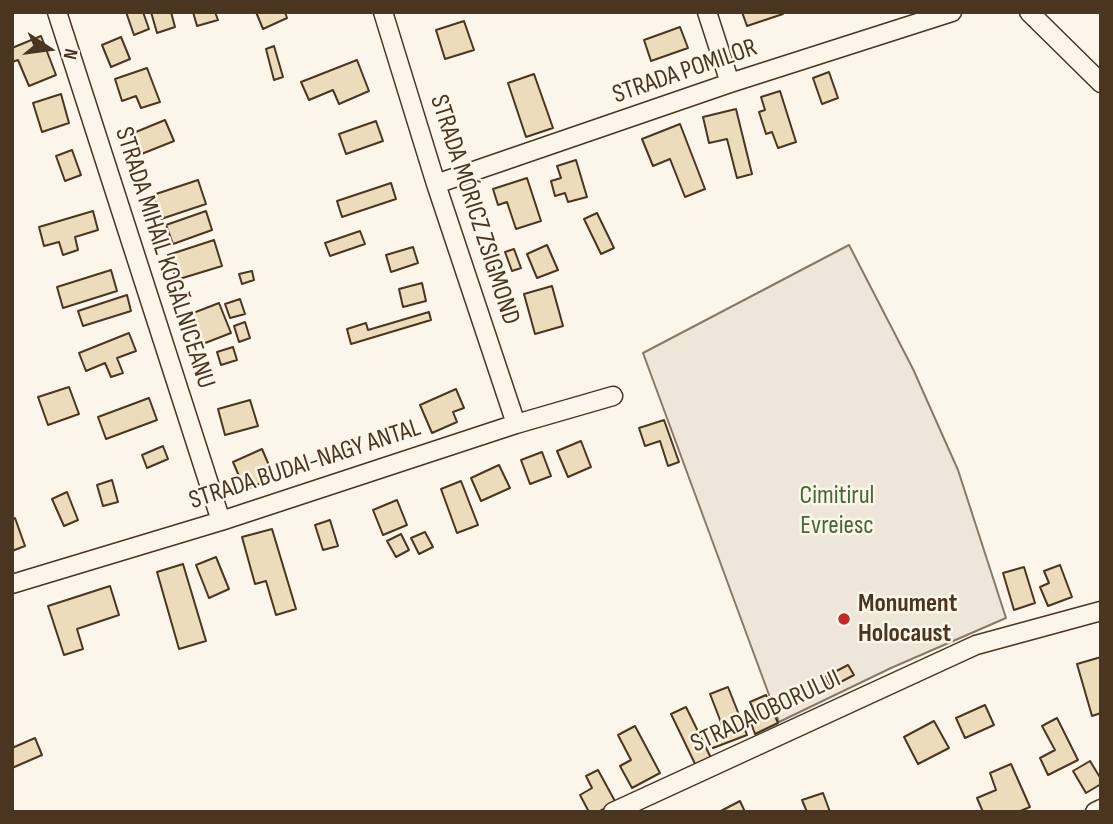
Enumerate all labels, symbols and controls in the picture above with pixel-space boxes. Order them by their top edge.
north arrow [14,14,84,84]
street label: STRADA POMILOR [609,33,761,111]
text: N [58,46,82,61]
street label: STRADA MÓRICZ ZSIGMOND [422,91,526,329]
street label: STRADA MIHAIL KOGĂLNICEANU [107,123,221,393]
street label: STRADA BUDAI-NAGY ANTAL [185,413,425,517]
park label: Cimitirul Evreiesc [800,480,874,542]
place label: Monument Holocaust [858,588,957,650]
marker: Monument Holocaust [836,611,852,627]
street label: STRADA OBORULUI [686,664,846,760]

